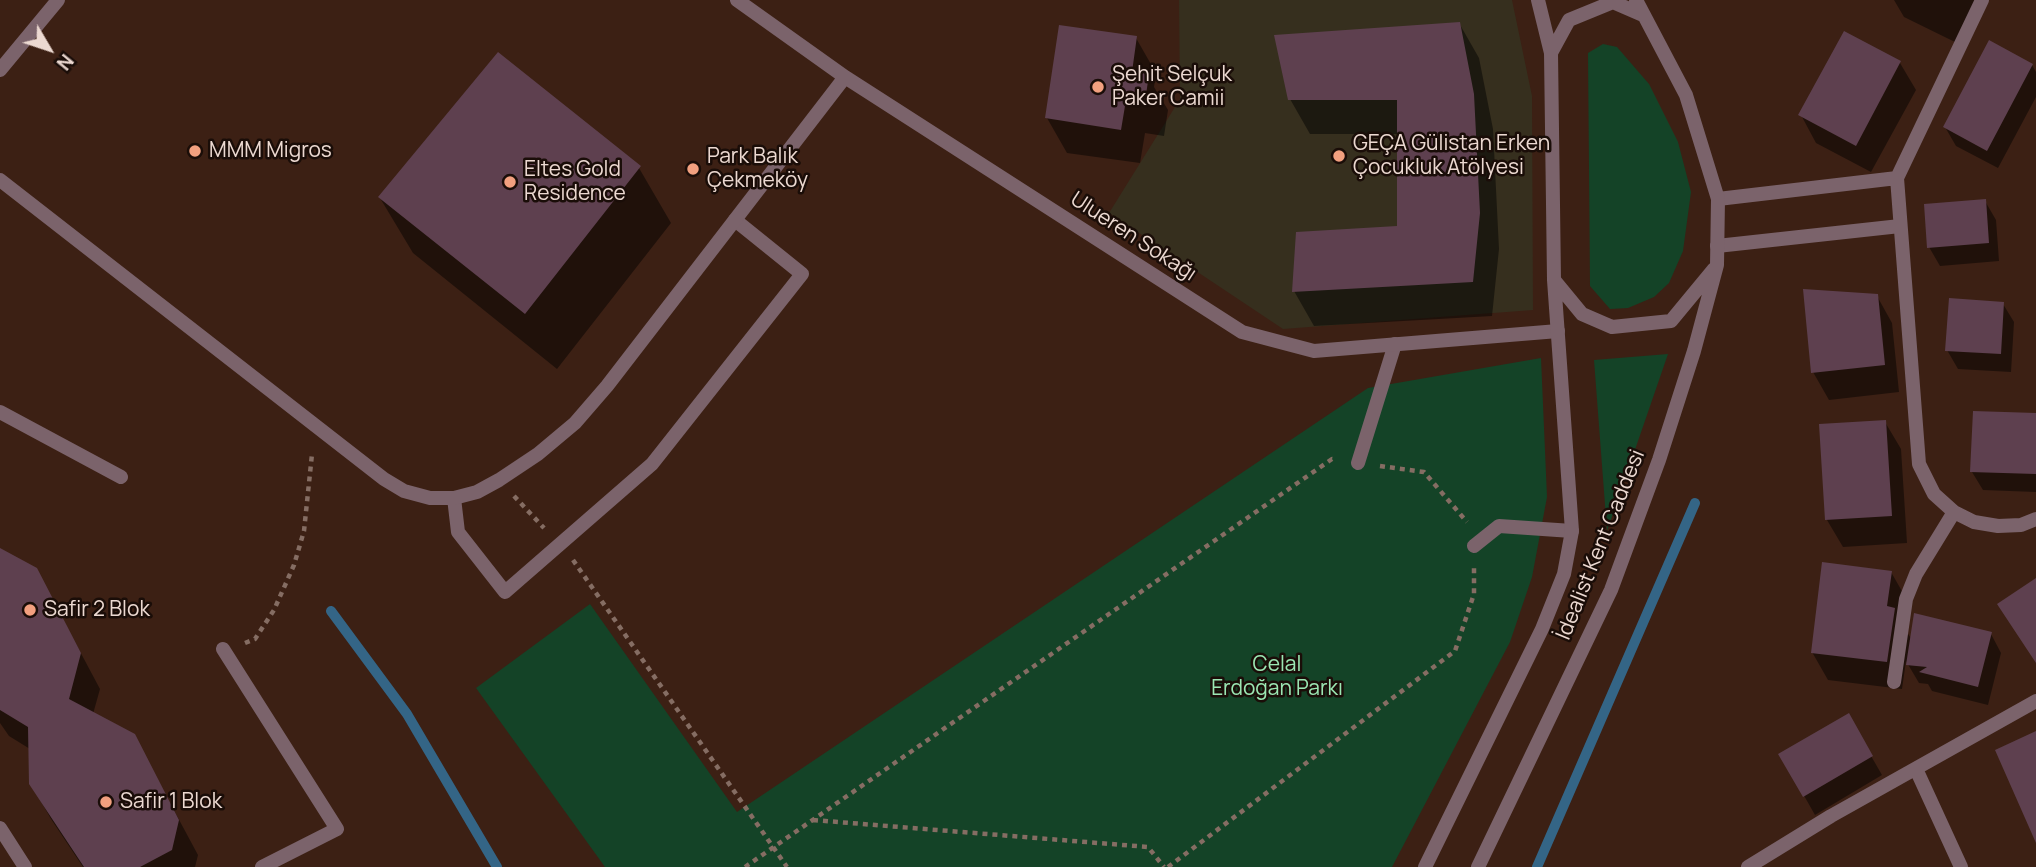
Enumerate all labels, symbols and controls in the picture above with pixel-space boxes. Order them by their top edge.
north arrow [14,14,84,84]
text: N [51,49,80,76]
place label: Şehit Selçuk Paker Camii [1112,62,1232,112]
marker: Şehit Selçuk Paker Camii [1090,79,1106,95]
place label: GEÇA Gülistan Erken Çocukluk Atölyesi [1353,131,1550,181]
place label: MMM Migros [209,138,332,164]
marker: MMM Migros [187,143,203,159]
place label: Park Balık Çekmeköy [707,144,808,194]
marker: GEÇA Gülistan Erken Çocukluk Atölyesi [1331,148,1347,164]
place label: Eltes Gold Residence [524,157,626,207]
marker: Park Balık Çekmeköy [685,161,701,177]
marker: Eltes Gold Residence [502,174,518,190]
street label: Ulueren Sokağı [1065,187,1201,287]
street label: İdealist Kent Caddesi [1551,446,1651,644]
place label: Safir 2 Blok [44,597,150,623]
marker: Safir 2 Blok [22,602,38,618]
park label: Celal Erdoğan Parkı [1211,652,1343,702]
place label: Safir 1 Blok [120,789,222,815]
marker: Safir 1 Blok [98,794,114,810]

